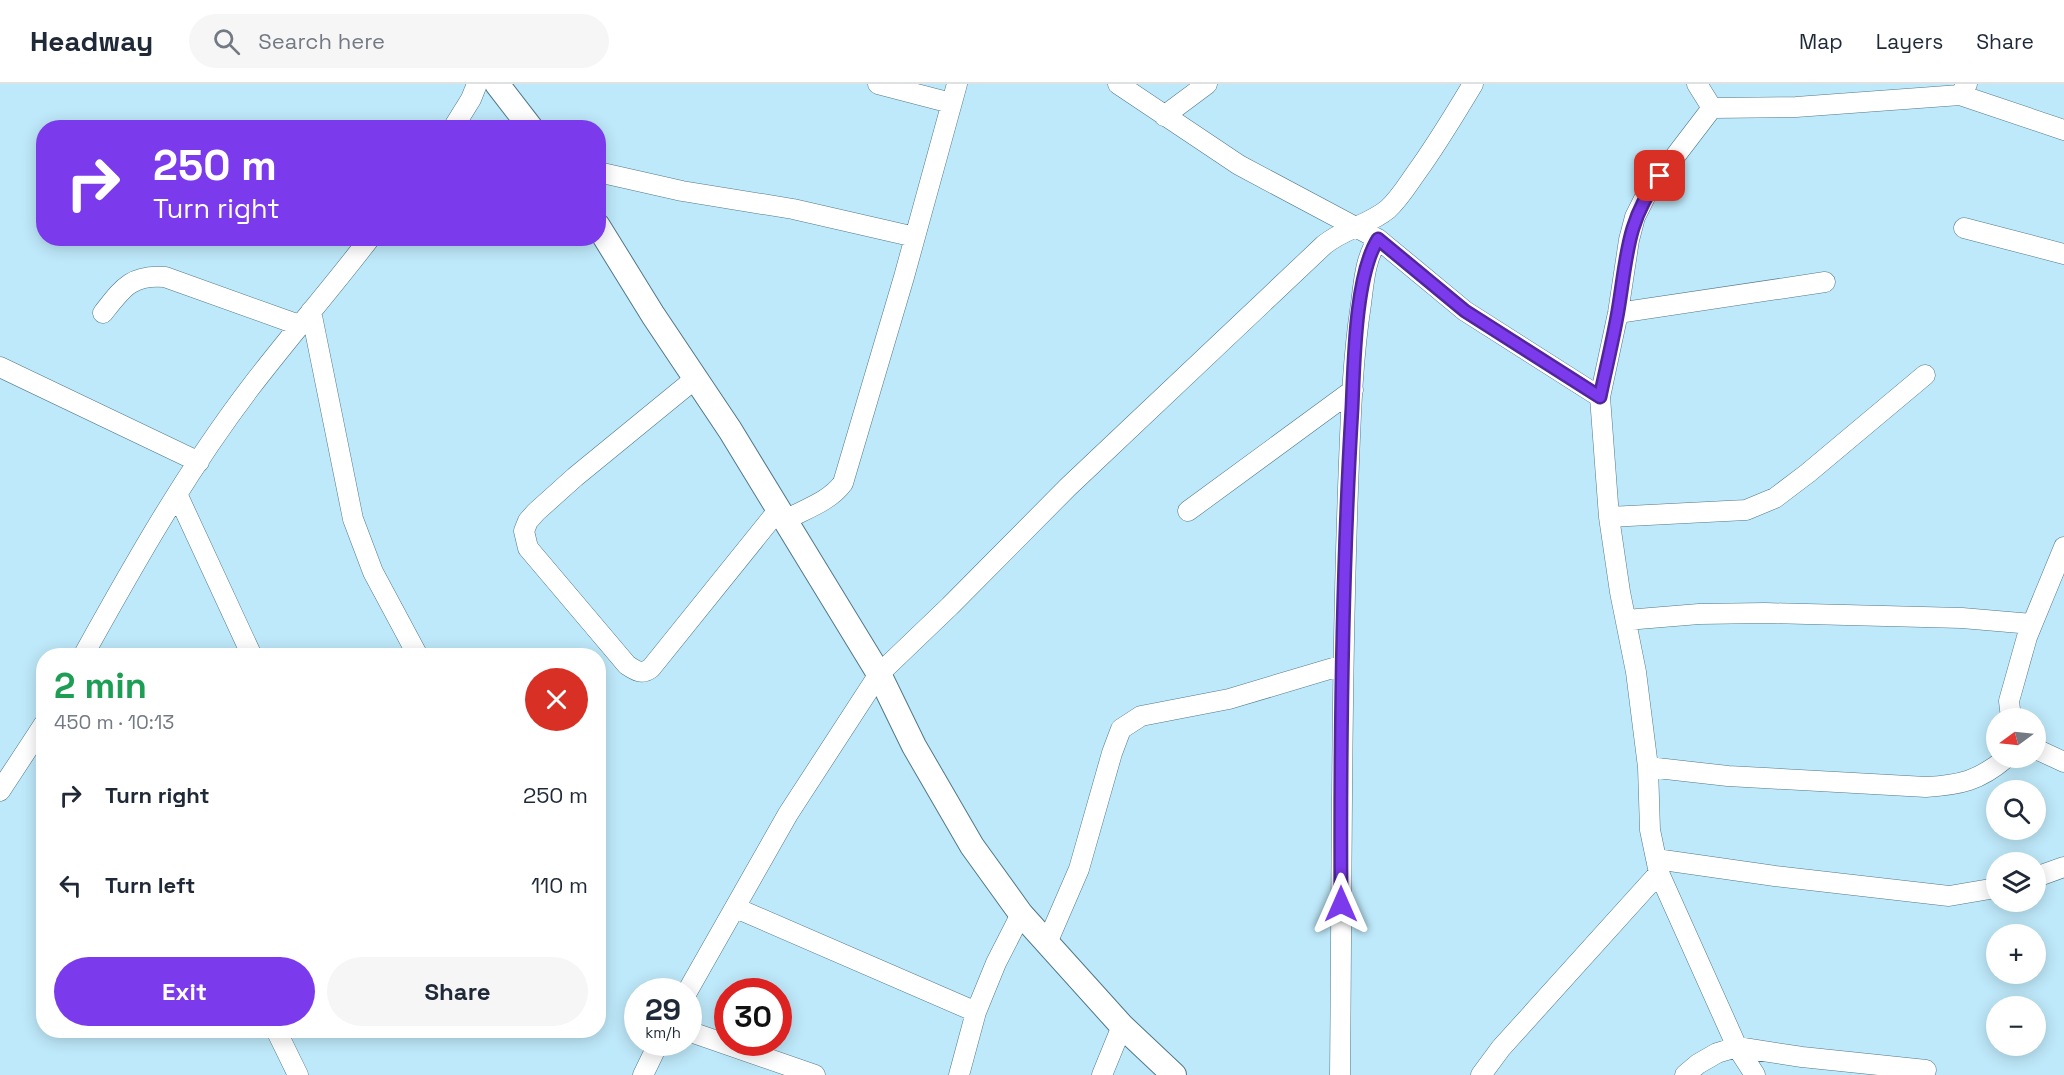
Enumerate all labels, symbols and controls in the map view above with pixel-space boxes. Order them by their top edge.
search box [189,14,609,68]
text: Headway [30,23,153,59]
icon: search [210,25,243,58]
text: Search here [258,27,385,55]
text: Map [1799,28,1843,55]
text: Layers [1876,28,1943,55]
text: Share [1976,28,2034,55]
text: 250 m [153,139,277,192]
icon: right [54,144,132,222]
pin [1634,150,1685,201]
icon: arrive [1643,159,1676,192]
text: Turn right [153,191,280,226]
text: 2 min [54,663,147,709]
button: close [525,668,588,731]
north arrow [1986,708,2046,768]
map controls [1986,708,2046,1056]
text: 450 m · 10:13 [54,709,174,735]
icon: right [54,779,87,812]
button: search [1986,780,2046,840]
text: Turn right [105,781,210,809]
text: 250 m [523,781,588,809]
button: layers [1986,852,2046,912]
icon: left [54,869,87,902]
text: Turn left [105,871,195,899]
text: 110 m [531,871,588,899]
position arrow [1309,872,1373,936]
button: + [1986,924,2046,984]
button: Exit [54,957,315,1026]
button: Share [327,957,588,1026]
speed limit sign: 30 [714,978,792,1056]
text: 29 [645,990,681,1029]
button: − [1986,996,2046,1056]
text: km/h [645,1023,681,1042]

